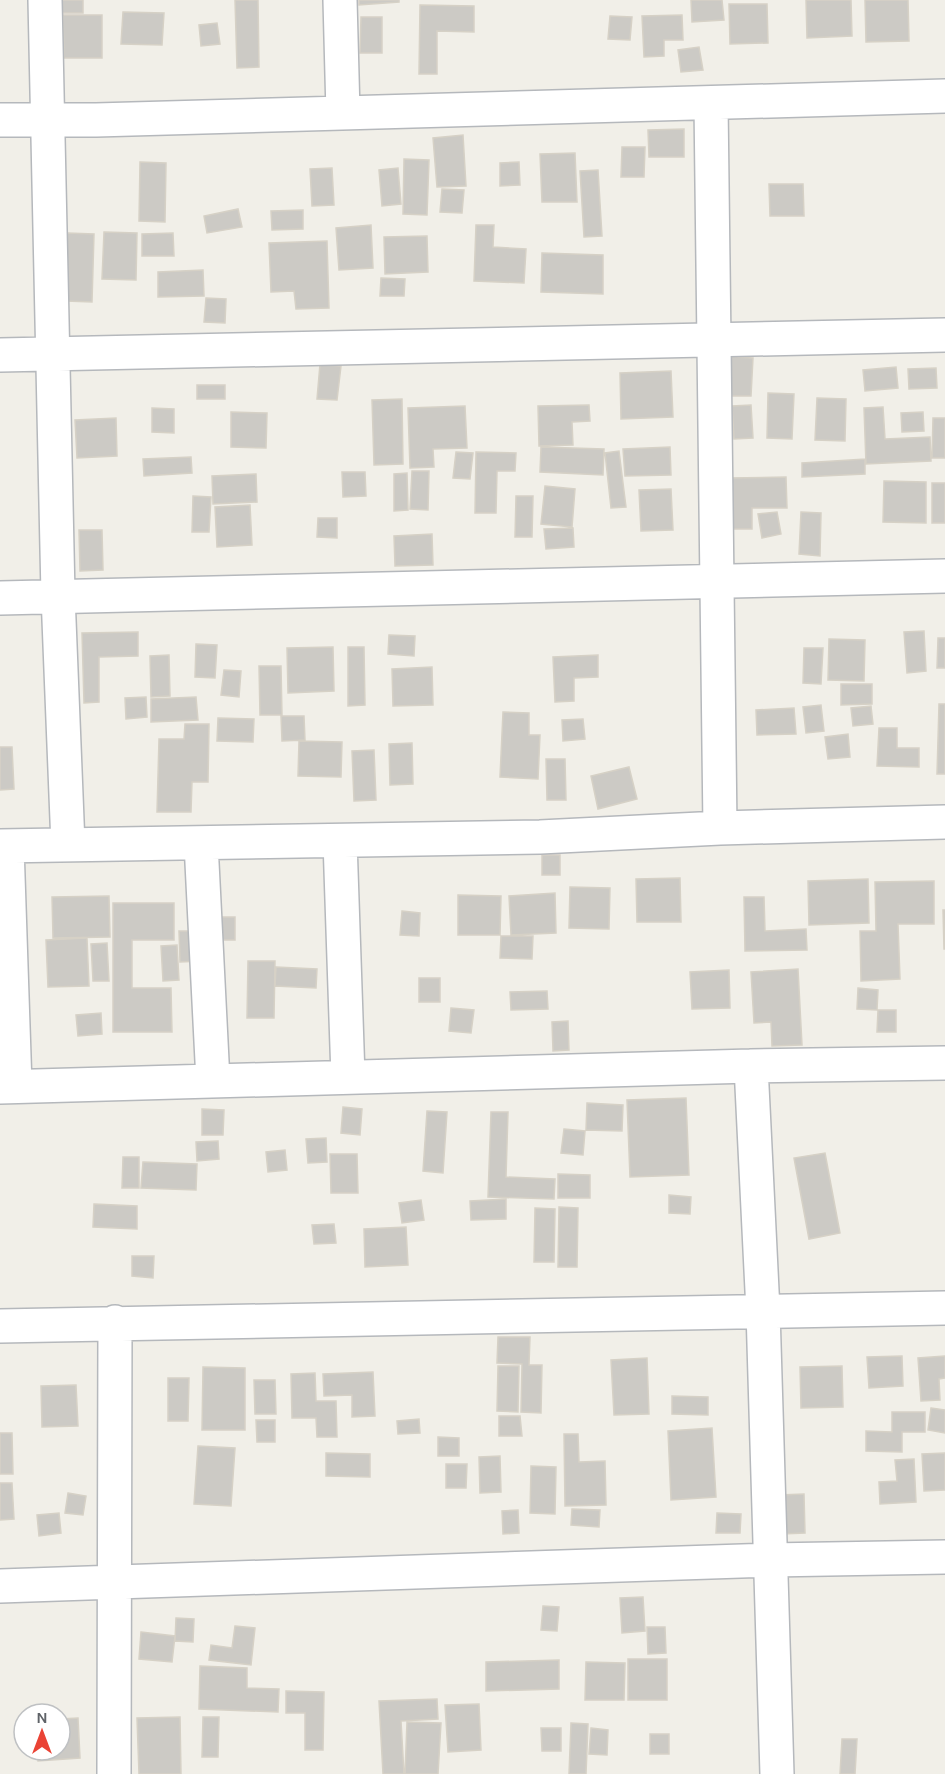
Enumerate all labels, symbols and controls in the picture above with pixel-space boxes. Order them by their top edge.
north arrow [12,1702,72,1762]
text: N [36,1708,48,1727]

